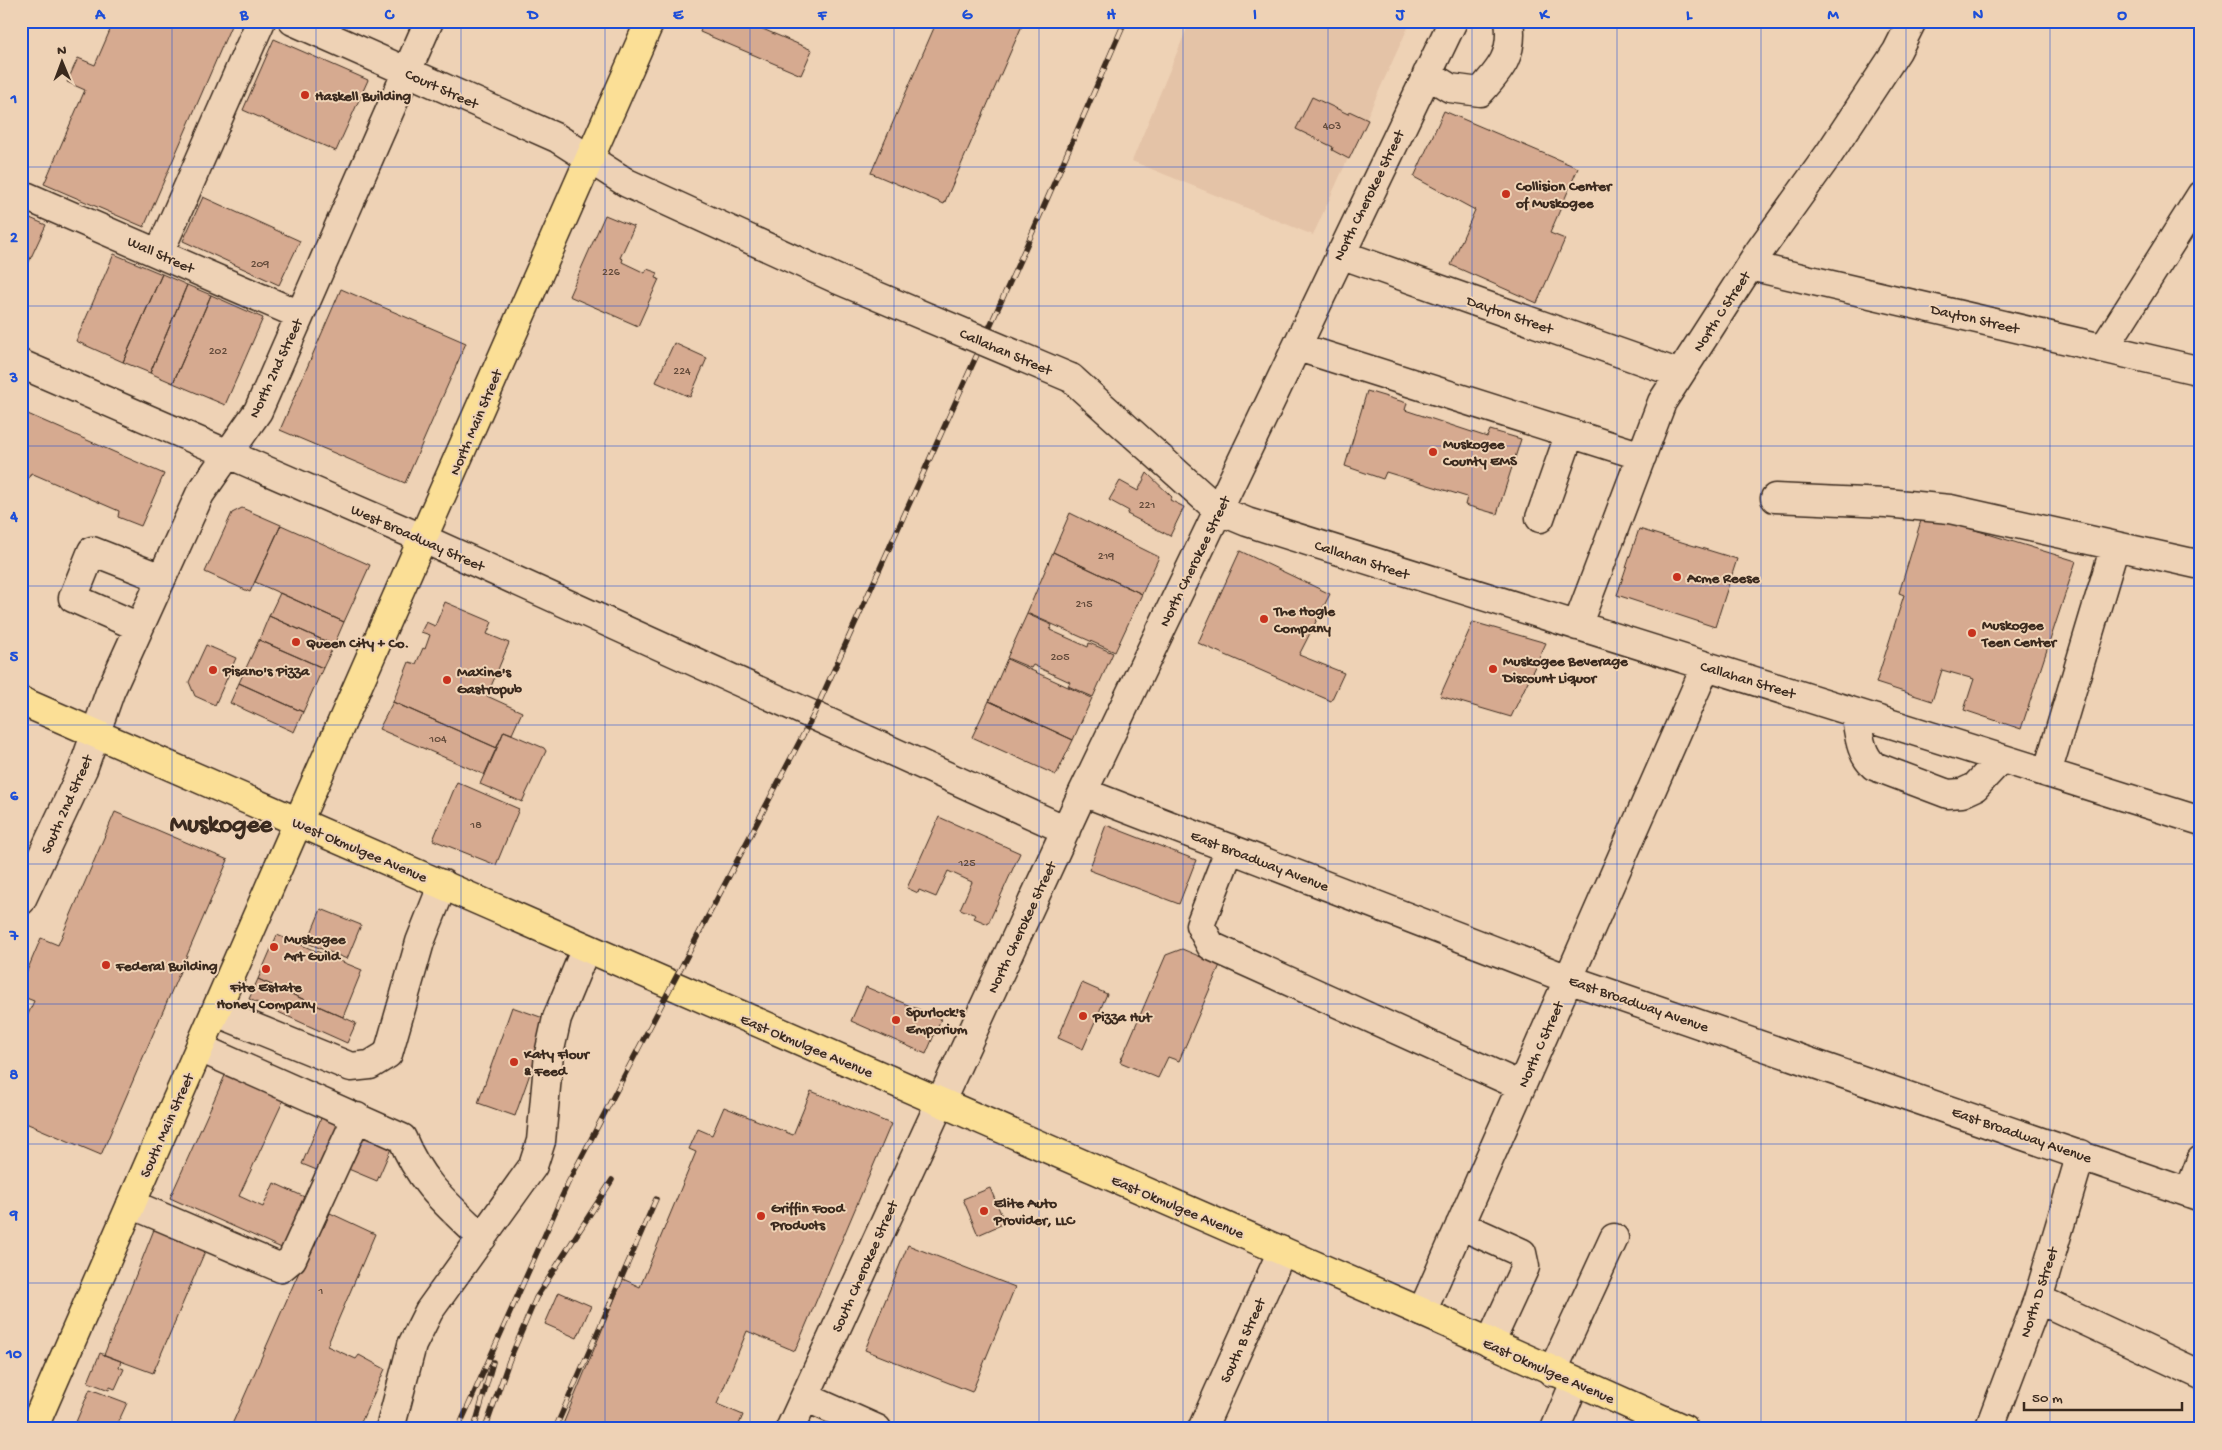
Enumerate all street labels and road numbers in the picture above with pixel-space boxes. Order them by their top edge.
street label: Court Street [402,66,482,115]
street label: North Cherokee Street [1330,126,1410,264]
street label: Wall Street [124,233,198,279]
street label: North C Street [1690,267,1756,356]
street label: Dayton Street [1463,292,1557,340]
street label: Dayton Street [1928,301,2022,339]
street label: North 2nd Street [246,315,308,421]
street label: Callahan Street [956,325,1056,381]
street label: North Main Street [446,365,508,478]
street label: North Cherokee Street [1156,492,1236,630]
street label: West Broadway Street [348,501,489,577]
street label: Callahan Street [1312,537,1413,585]
street label: Callahan Street [1698,658,1799,704]
street label: South 2nd Street [38,751,98,857]
street label: West Okmulgee Avenue [289,814,430,888]
street label: East Broadway Avenue [1188,827,1331,897]
street label: North Cherokee Street [984,857,1062,997]
street label: East Broadway Avenue [1566,972,1711,1037]
street label: North C Street [1515,997,1570,1091]
street label: East Okmulgee Avenue [737,1011,875,1083]
street label: South Main Street [137,1069,200,1181]
street label: East Broadway Avenue [1949,1103,2094,1168]
street label: East Okmulgee Avenue [1108,1172,1246,1244]
street label: South Cherokee Street [829,1196,904,1335]
street label: North D Street [2017,1243,2064,1340]
street label: South B Street [1217,1294,1271,1386]
street label: East Okmulgee Avenue [1480,1335,1617,1409]

